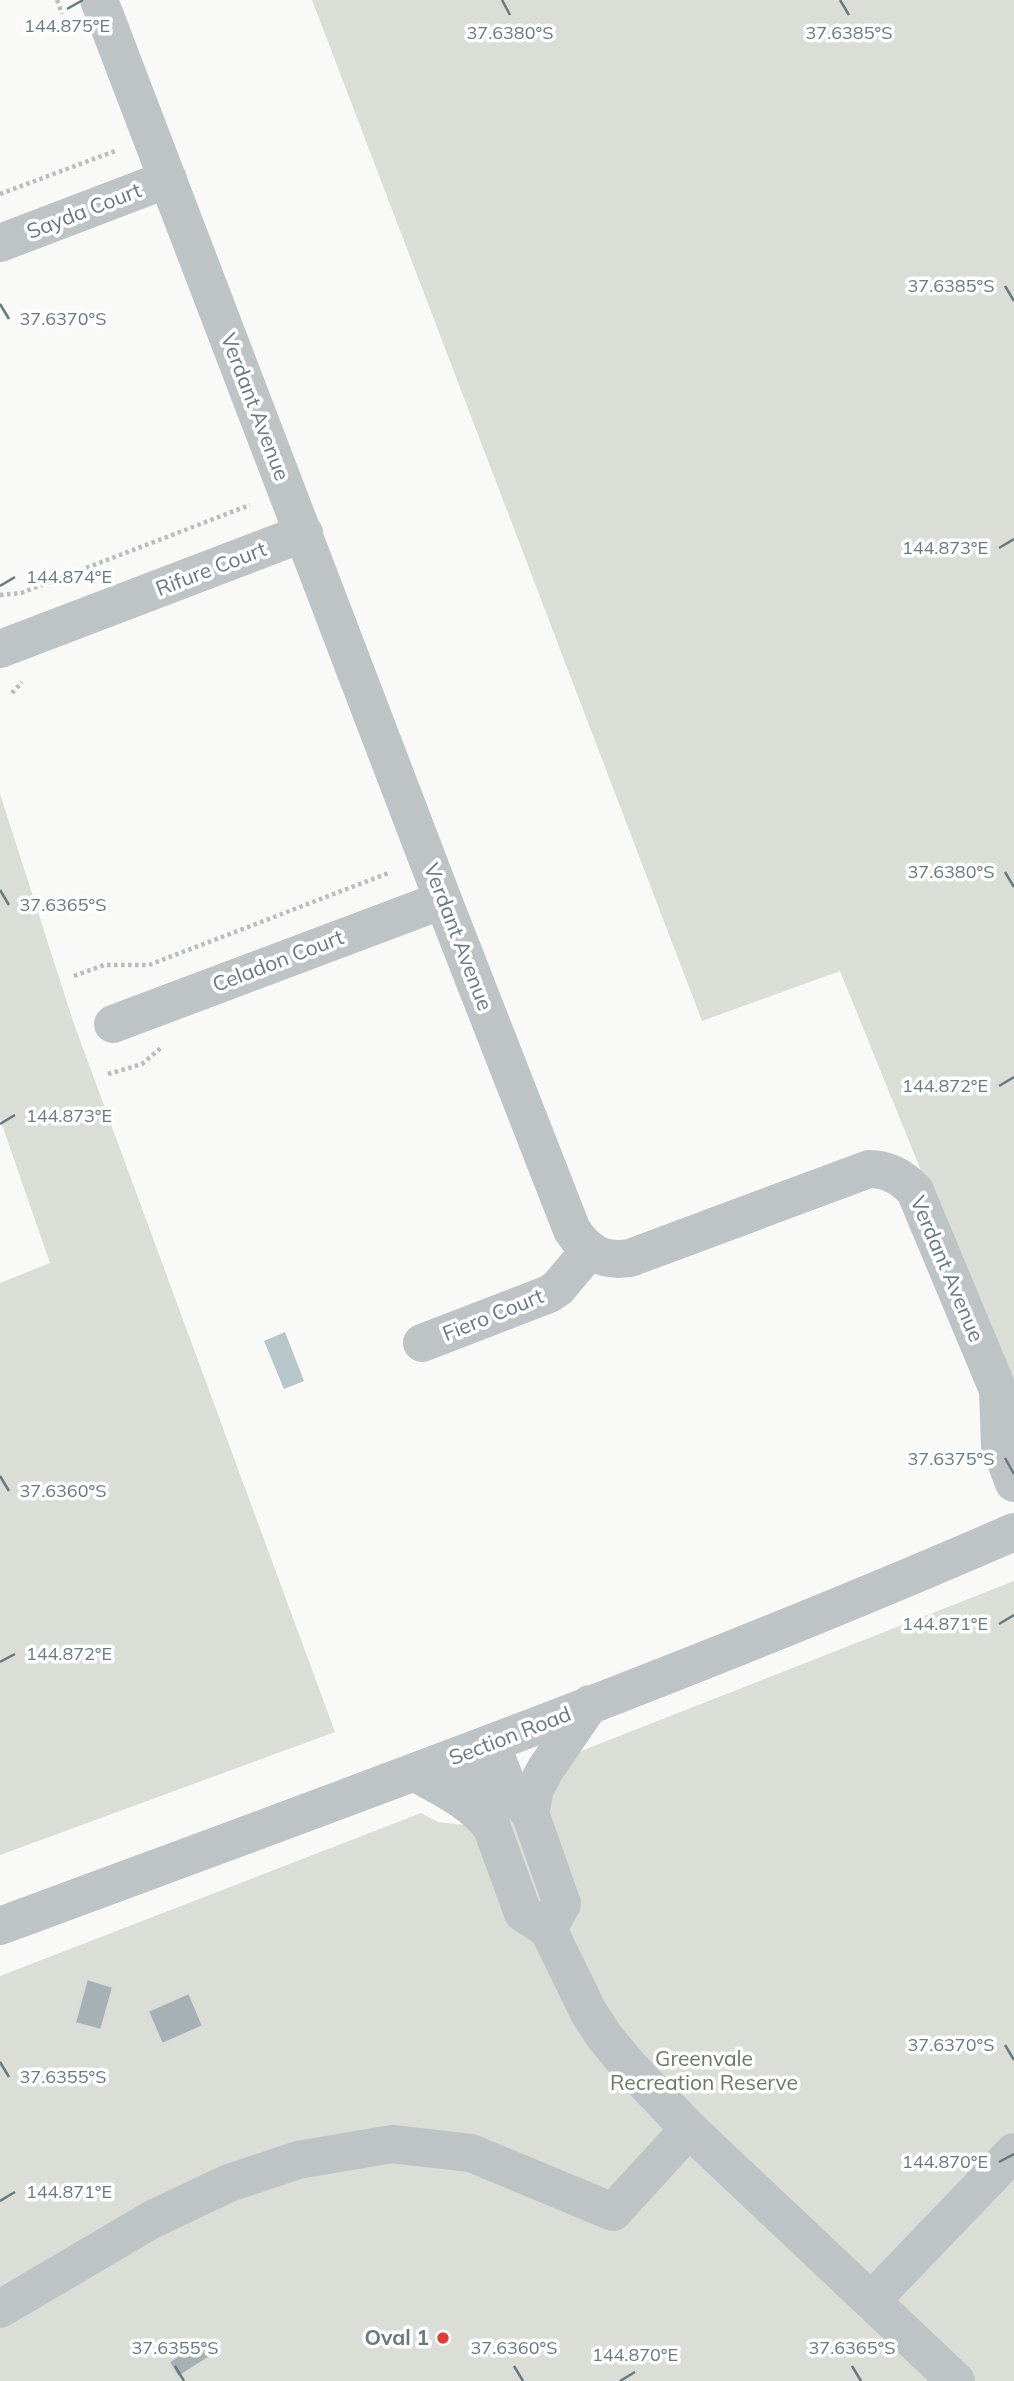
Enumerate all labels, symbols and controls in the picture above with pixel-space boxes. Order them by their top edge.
text: 144.875°E [24,14,110,37]
text: 37.6380°S [467,21,553,44]
text: 37.6385°S [806,21,892,44]
street label: Sayda Court [23,176,145,244]
text: 37.6385°S [908,274,994,297]
text: 37.6370°S [20,307,106,330]
street label: Verdant Avenue [216,329,296,484]
street label: Rifure Court [152,535,270,601]
text: 144.873°E [902,536,988,559]
text: 144.874°E [26,565,112,588]
street label: Verdant Avenue [419,859,499,1014]
text: 37.6380°S [908,860,994,883]
text: 37.6365°S [20,893,106,916]
street label: Celadon Court [208,923,347,997]
text: 144.872°E [902,1074,988,1097]
text: 144.873°E [26,1104,112,1127]
street label: Verdant Avenue [906,1192,990,1345]
street label: Fiero Court [438,1282,547,1346]
text: 37.6375°S [908,1447,994,1470]
text: 37.6360°S [20,1479,106,1502]
text: 144.871°E [902,1612,988,1635]
text: 144.872°E [26,1642,112,1665]
street label: Section Road [445,1700,574,1770]
text: 37.6370°S [908,2033,994,2056]
park label: Greenvale Recreation Reserve [610,2045,798,2095]
text: 37.6355°S [20,2065,106,2088]
text: 144.870°E [902,2150,988,2173]
text: 144.871°E [26,2180,112,2203]
place label: Oval 1 [364,2324,429,2350]
marker: Oval 1 [435,2330,451,2346]
text: 37.6355°S [132,2336,218,2359]
text: 37.6360°S [471,2336,557,2359]
text: 37.6365°S [809,2336,895,2359]
text: 144.870°E [592,2343,678,2366]

